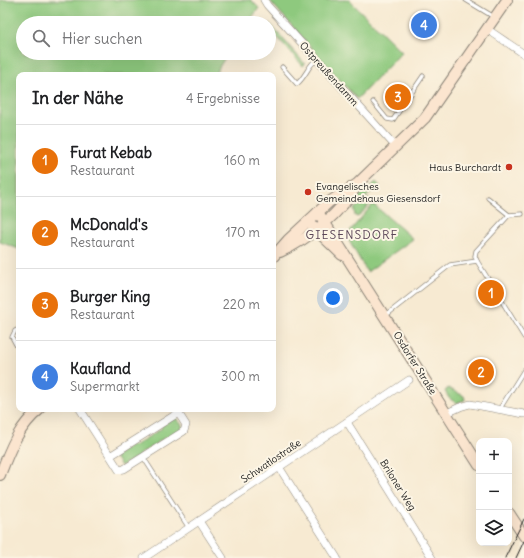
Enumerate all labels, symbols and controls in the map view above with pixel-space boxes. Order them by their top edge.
pin: 4 [411,10,437,40]
search box [16,16,276,60]
icon: search [30,27,52,49]
text: Hier suchen [62,29,142,48]
street label: Ostpreußendamm [297,39,361,109]
pin: 3 [385,82,411,112]
text: In der Nähe [32,87,124,109]
text: 4 Ergebnisse [186,90,260,107]
text: Furat Kebab [70,143,152,162]
text: 1 [42,152,48,169]
text: 160 m [224,152,260,169]
place label: Haus Burchardt [429,161,502,174]
text: Restaurant [70,162,135,179]
marker: Haus Burchardt [504,162,514,172]
place label: Evangelisches Gemeindehaus Giesensdorf [316,180,441,205]
marker: Evangelisches Gemeindehaus Giesensdorf [303,187,313,197]
text: McDonald's [70,215,148,234]
text: 2 [41,224,49,241]
text: 170 m [225,224,260,241]
district label: GIESENSDORF [306,227,398,242]
text: Restaurant [70,234,135,251]
pin: 1 [478,278,504,308]
text: Burger King [70,287,150,306]
your location [323,288,343,308]
text: 3 [41,296,49,313]
text: 220 m [223,296,260,313]
text: Restaurant [70,306,135,323]
street label: Osdorfer Straße [390,329,440,397]
pin: 2 [468,357,494,387]
text: Kaufland [70,359,131,378]
text: 4 [41,368,49,385]
text: 300 m [221,368,260,385]
text: Supermarkt [70,378,140,395]
street label: Schwatlostraße [239,436,303,486]
map controls [476,438,512,546]
button: + [476,438,512,474]
street label: Briloner Weg [377,457,419,513]
button: − [476,474,512,510]
button: layers [476,510,512,546]

